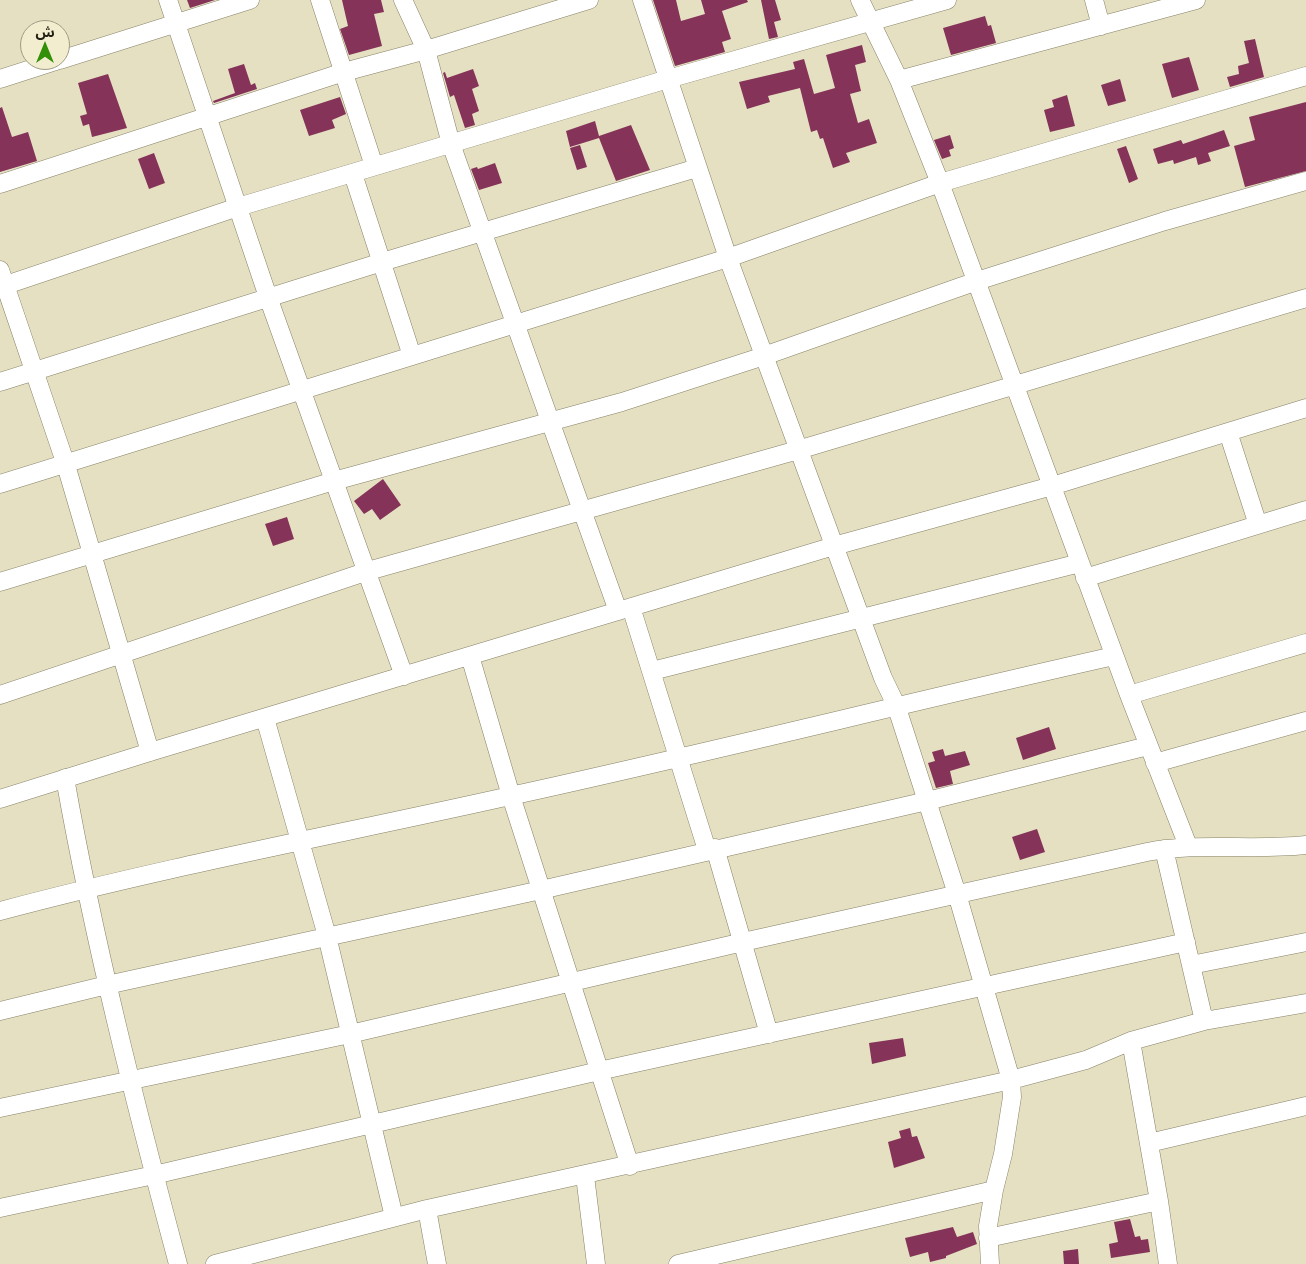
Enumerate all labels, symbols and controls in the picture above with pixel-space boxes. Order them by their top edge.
north arrow [20,20,70,70]
text: ش [35,21,55,41]

